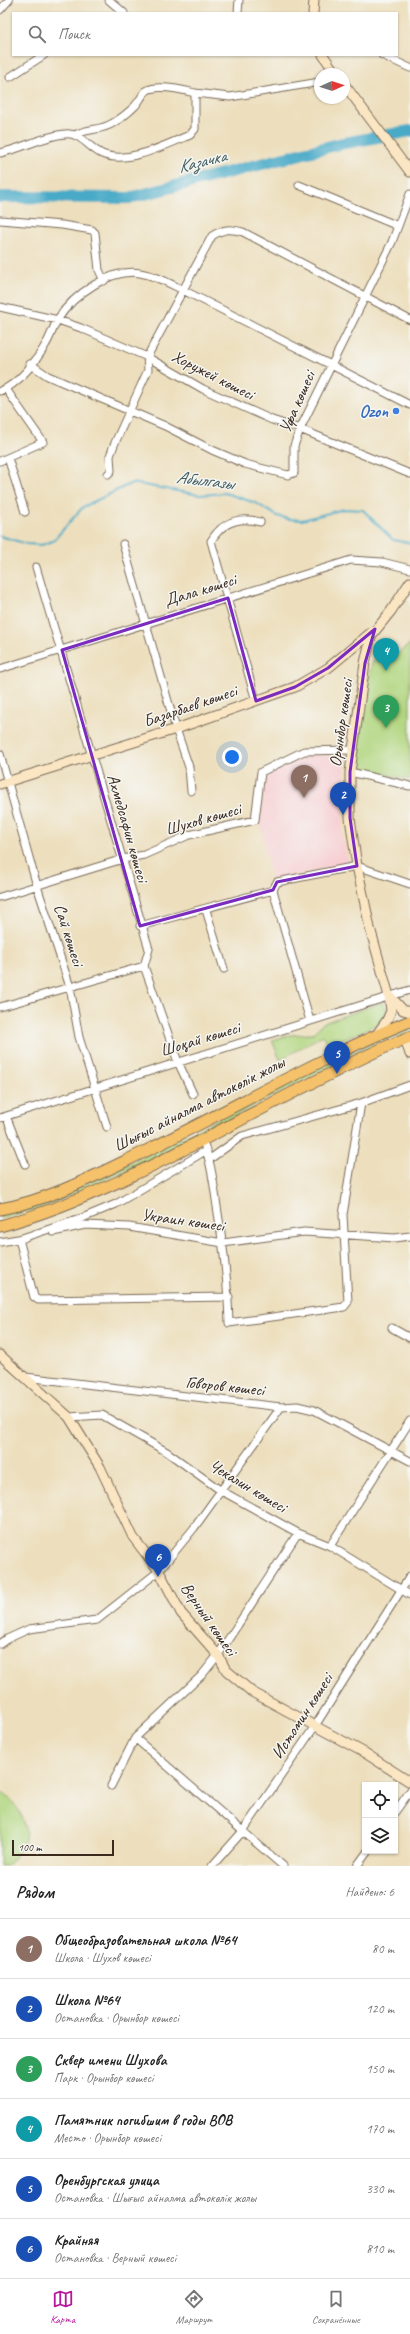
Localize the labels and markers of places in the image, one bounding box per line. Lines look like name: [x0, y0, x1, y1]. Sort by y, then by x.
place label: Ozon: [360, 401, 389, 422]
marker: Ozon: [391, 406, 401, 416]
pin: 4: [373, 638, 399, 671]
pin: 3: [373, 695, 399, 728]
pin: 1: [291, 765, 317, 798]
pin: 2: [330, 782, 356, 815]
pin: 5: [324, 1041, 350, 1074]
pin: 6: [145, 1544, 171, 1577]

